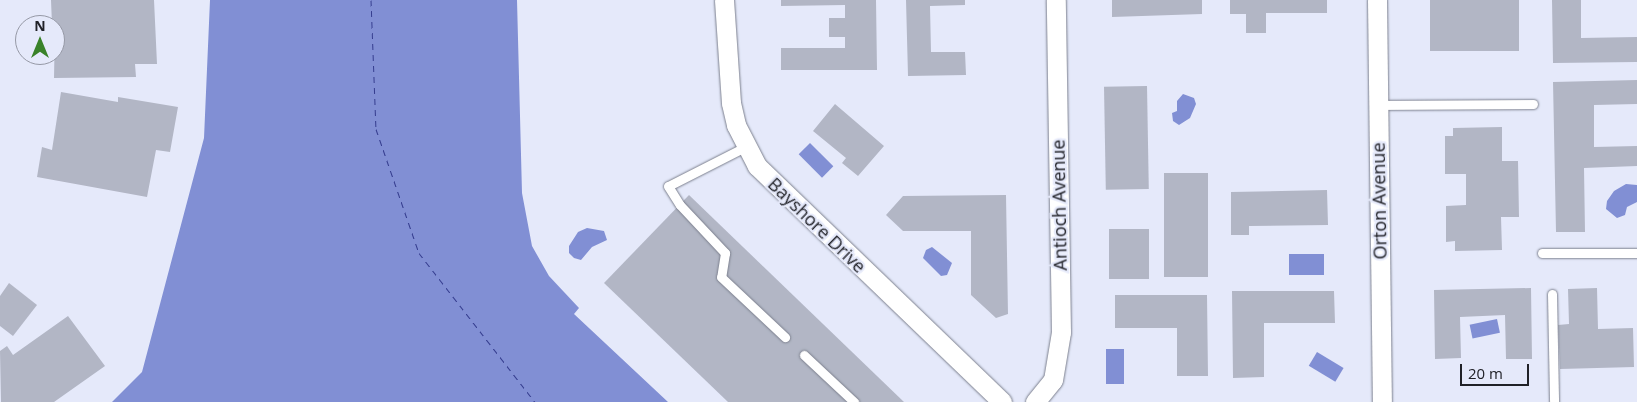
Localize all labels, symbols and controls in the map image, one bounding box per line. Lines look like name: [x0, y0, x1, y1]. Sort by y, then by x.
north arrow: [15, 15, 65, 65]
text: N: [34, 16, 46, 35]
street label: Antioch Avenue: [1047, 139, 1071, 271]
street label: Orton Avenue: [1367, 142, 1391, 260]
street label: Bayshore Drive: [764, 173, 870, 277]
scale bar: [1462, 354, 1531, 386]
text: 20 m: [1468, 363, 1503, 383]

